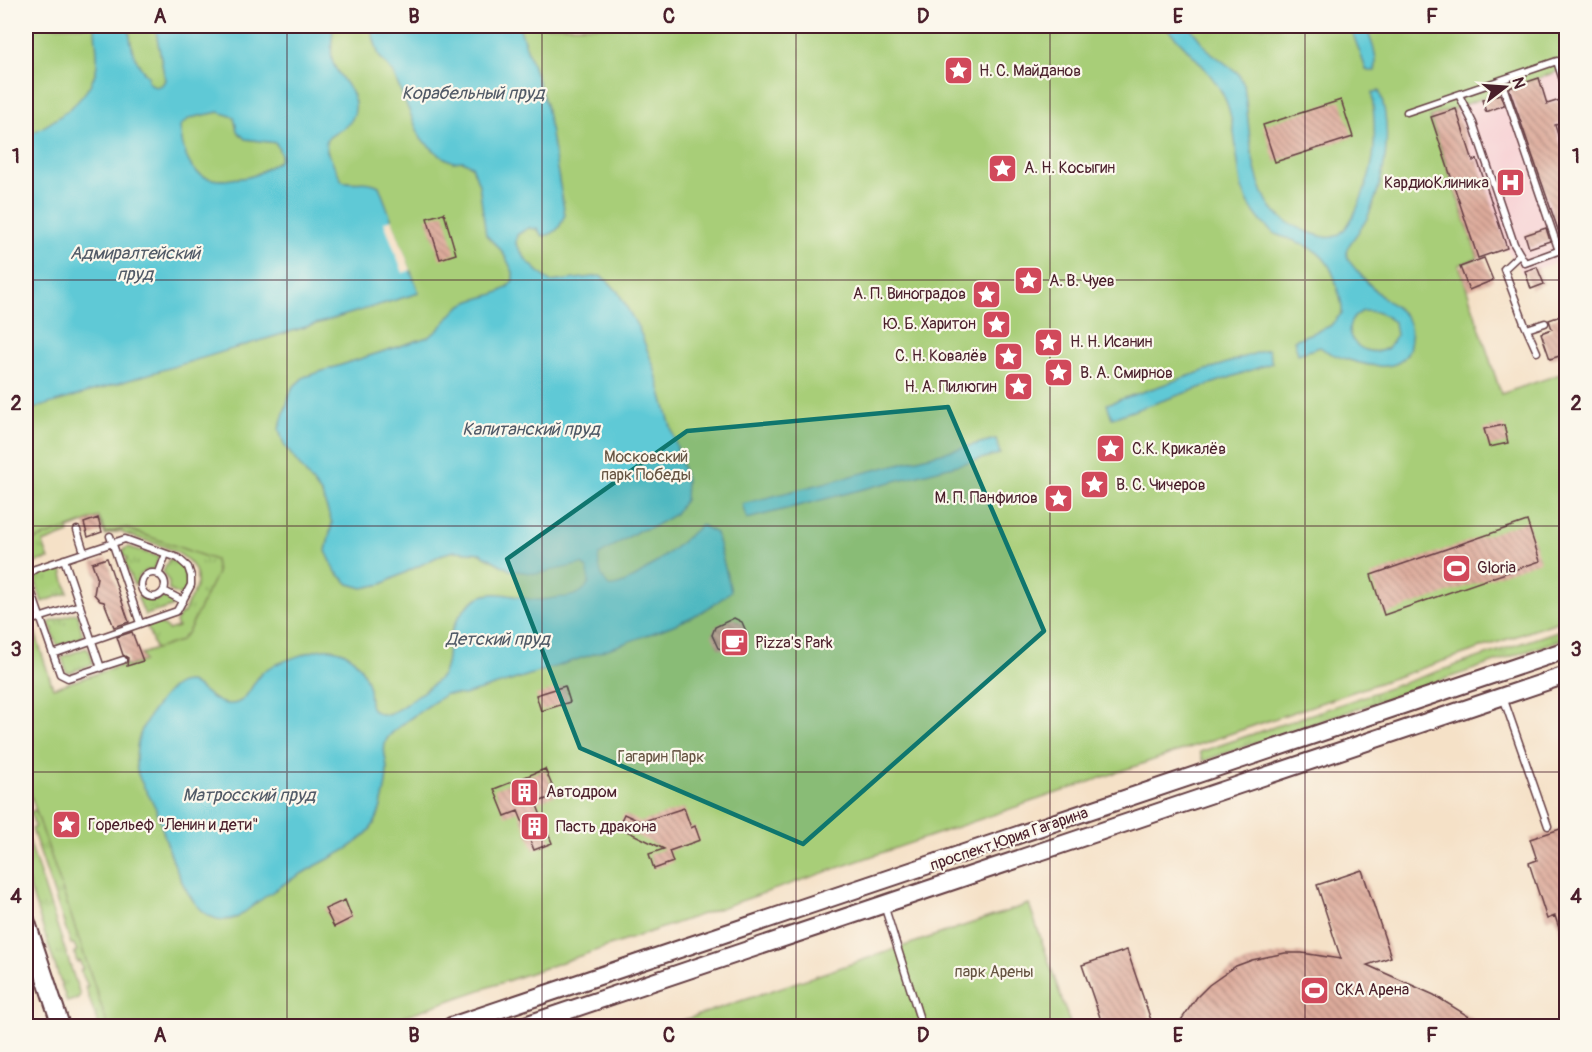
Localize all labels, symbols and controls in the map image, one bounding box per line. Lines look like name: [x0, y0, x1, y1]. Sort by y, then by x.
text: A: [154, 4, 167, 29]
text: B: [408, 4, 420, 29]
text: C: [663, 4, 675, 29]
text: D: [917, 4, 930, 29]
text: E: [1173, 4, 1184, 29]
text: F: [1426, 4, 1438, 29]
place icon: Н. С. Майданов: [942, 55, 974, 87]
north arrow: [1475, 57, 1535, 117]
place label: Н. С. Майданов: [979, 61, 1081, 81]
text: N: [1507, 75, 1530, 91]
water label: Корабельный пруд: [402, 82, 546, 105]
text: 1: [12, 144, 20, 169]
text: 1: [1572, 144, 1580, 169]
place icon: А. Н. Косыгин: [987, 152, 1019, 184]
place label: А. Н. Косыгин: [1024, 158, 1115, 178]
hospital icon: КардиоКлиника: [1494, 167, 1526, 199]
place label: КардиоКлиника: [1384, 173, 1489, 193]
water label: Адмиралтейский пруд: [70, 242, 202, 286]
place icon: А. В. Чуев: [1012, 265, 1044, 297]
place label: А. В. Чуев: [1049, 271, 1115, 291]
place icon: А. П. Виноградов: [971, 278, 1003, 310]
place label: А. П. Виноградов: [853, 284, 966, 304]
place icon: Ю. Б. Харитон: [981, 308, 1013, 340]
place label: Ю. Б. Харитон: [883, 314, 976, 334]
place icon: Н. Н. Исанин: [1033, 326, 1065, 358]
place label: Н. Н. Исанин: [1070, 332, 1152, 352]
place icon: С. Н. Ковалёв: [992, 340, 1024, 372]
place label: С. Н. Ковалёв: [895, 346, 987, 366]
place icon: В. А. Смирнов: [1043, 357, 1075, 389]
place label: В. А. Смирнов: [1080, 363, 1173, 383]
place icon: Н. А. Пилюгин: [1002, 371, 1034, 403]
place label: Н. А. Пилюгин: [904, 377, 997, 397]
text: 2: [10, 391, 22, 416]
text: 2: [1570, 391, 1582, 416]
water label: Капитанский пруд: [462, 418, 602, 441]
place icon: С.К. Крикалёв: [1095, 433, 1127, 465]
place label: С.К. Крикалёв: [1132, 439, 1226, 459]
park label: Московский парк Победы: [601, 447, 691, 485]
place icon: В. С. Чичеров: [1079, 469, 1111, 501]
place label: В. С. Чичеров: [1116, 475, 1206, 495]
place icon: М. П. Панфилов: [1043, 482, 1075, 514]
place label: М. П. Панфилов: [935, 488, 1038, 508]
sports icon: Gloria: [1440, 552, 1472, 584]
place label: Gloria: [1477, 558, 1516, 578]
cafe icon: Pizza's Park: [718, 627, 750, 659]
water label: Детский пруд: [445, 628, 552, 651]
place label: Pizza's Park: [755, 633, 833, 653]
text: 3: [10, 637, 22, 662]
text: 3: [1570, 637, 1582, 662]
park label: Гагарин Парк: [618, 747, 704, 767]
building icon: Автодром: [509, 776, 541, 808]
place label: Автодром: [546, 782, 617, 802]
water label: Матросский пруд: [183, 784, 318, 807]
street label: проспект Юрия Гагарина: [927, 803, 1091, 875]
place icon: Горельеф "Ленин и дети": [51, 809, 83, 841]
building icon: Пасть дракона: [519, 811, 551, 843]
place label: Горельеф "Ленин и дети": [88, 815, 258, 835]
place label: Пасть дракона: [556, 817, 657, 837]
text: 4: [10, 884, 22, 909]
text: 4: [1570, 884, 1582, 909]
park label: парк Арены: [955, 962, 1033, 982]
sports icon: СКА Арена: [1298, 974, 1330, 1006]
place label: СКА Арена: [1335, 980, 1409, 1000]
text: A: [154, 1023, 167, 1048]
text: B: [408, 1023, 420, 1048]
text: C: [663, 1023, 675, 1048]
text: D: [917, 1023, 930, 1048]
text: E: [1173, 1023, 1184, 1048]
text: F: [1426, 1023, 1438, 1048]

